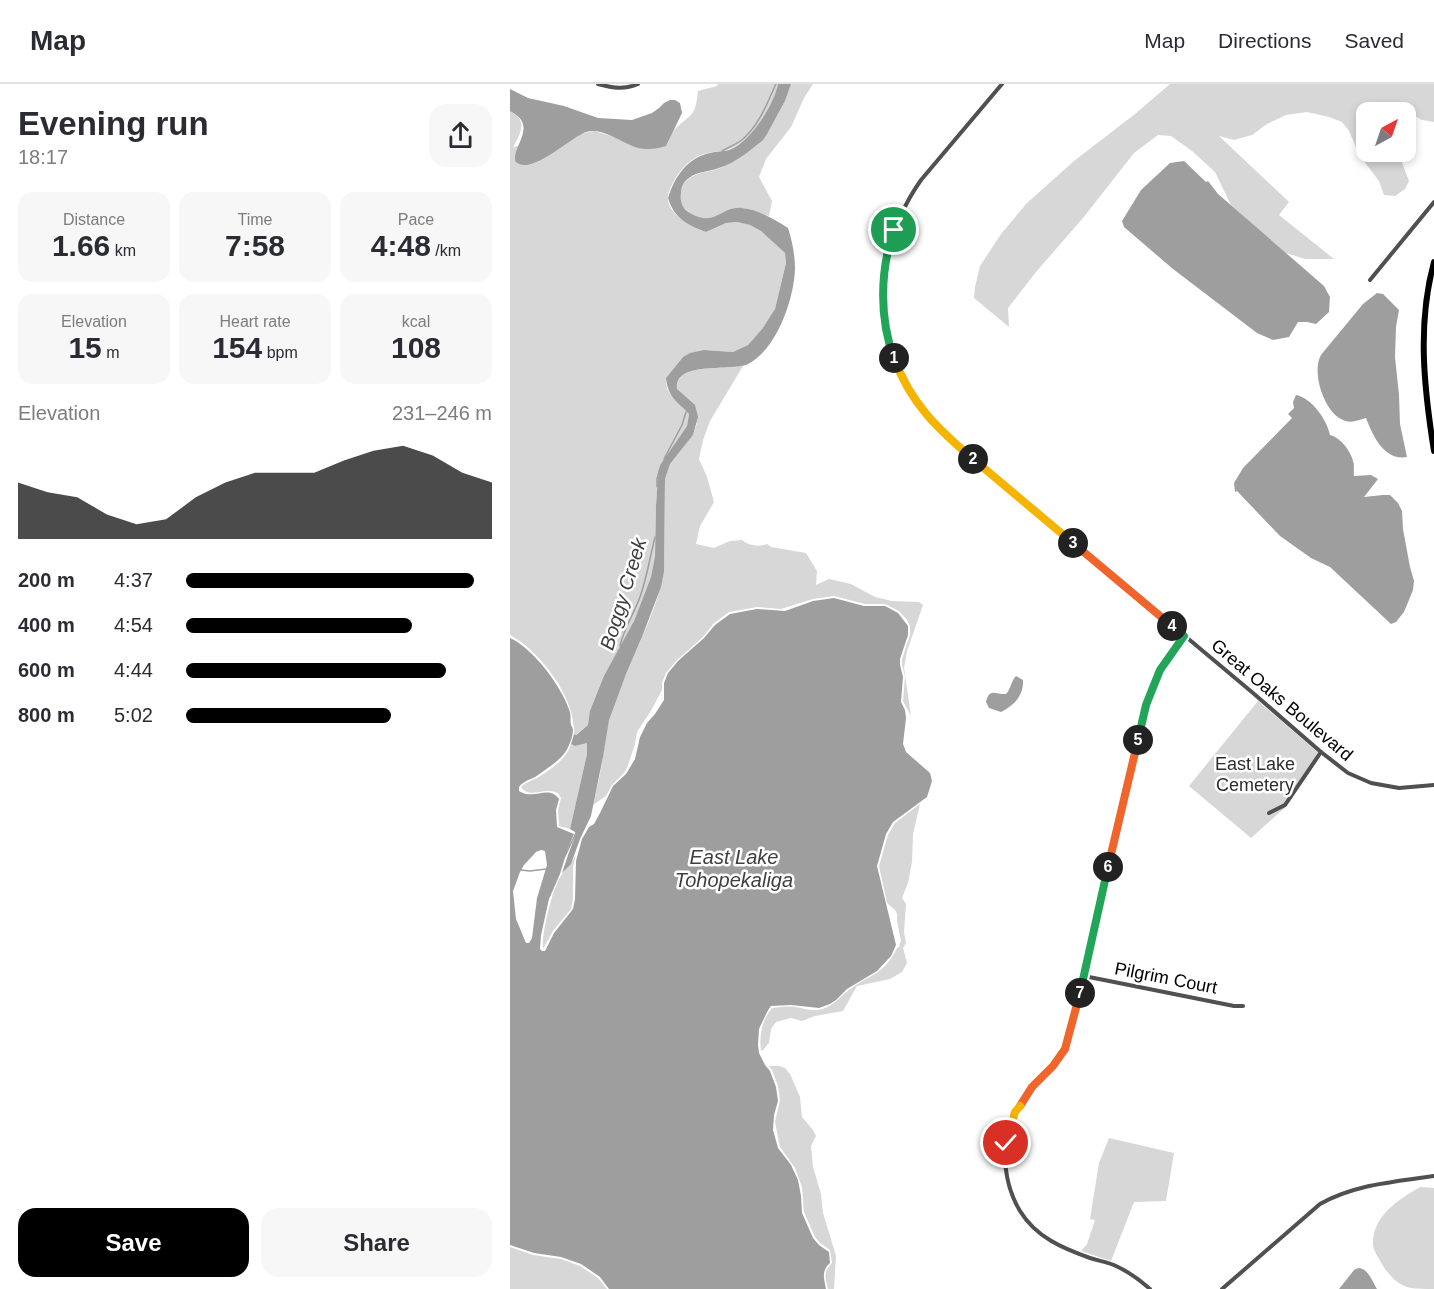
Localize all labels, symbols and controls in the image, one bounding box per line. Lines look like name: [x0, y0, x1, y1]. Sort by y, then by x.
text: Map: [30, 25, 86, 56]
text: Map: [1144, 29, 1185, 52]
text: Directions: [1218, 29, 1311, 52]
text: Saved: [1344, 29, 1404, 52]
north arrow: [1356, 102, 1416, 162]
map controls: [1356, 102, 1416, 162]
button: share: [429, 104, 492, 167]
text: Evening run: [18, 105, 209, 142]
text: 18:17: [18, 146, 68, 168]
pin: [868, 204, 919, 255]
text: Distance: [63, 211, 125, 228]
text: Time: [238, 211, 272, 228]
text: Pace: [398, 211, 434, 228]
icon: arrive: [877, 213, 910, 246]
text: 1.66: [52, 229, 110, 262]
text: 7:58: [225, 229, 285, 262]
text: 4:48: [371, 229, 431, 262]
text: km: [110, 242, 136, 259]
text: /km: [431, 242, 461, 259]
text: Elevation: [61, 313, 127, 330]
text: Heart rate: [219, 313, 291, 330]
text: kcal: [402, 313, 430, 330]
text: 15: [68, 331, 102, 364]
text: 154: [212, 331, 262, 364]
text: 108: [391, 331, 441, 364]
pin: 1: [879, 343, 909, 373]
text: m: [102, 344, 120, 361]
text: bpm: [262, 344, 298, 361]
text: 1: [890, 349, 898, 366]
text: Elevation: [18, 402, 100, 424]
text: 231–246 m: [392, 402, 492, 424]
pin: 2: [958, 444, 988, 474]
text: 2: [969, 450, 977, 467]
pin: 3: [1058, 528, 1088, 558]
text: 3: [1069, 534, 1077, 551]
water label: Boggy Creek: [596, 535, 651, 653]
text: 200 m: [18, 569, 75, 591]
text: 4:37: [114, 569, 153, 591]
pin: 4: [1157, 611, 1187, 641]
text: 400 m: [18, 614, 75, 636]
text: 4:54: [114, 614, 153, 636]
text: 4: [1168, 617, 1176, 634]
street label: Great Oaks Boulevard: [1207, 635, 1357, 765]
text: 600 m: [18, 659, 75, 681]
text: 4:44: [114, 659, 153, 681]
text: 800 m: [18, 704, 75, 726]
text: 5:02: [114, 704, 153, 726]
pin: 5: [1123, 725, 1153, 755]
text: 5: [1134, 731, 1142, 748]
park label: East Lake Cemetery: [1215, 754, 1295, 795]
water label: East Lake Tohopekaliga: [675, 846, 793, 891]
pin: 6: [1093, 852, 1123, 882]
text: 6: [1104, 858, 1112, 875]
street label: Pilgrim Court: [1113, 958, 1219, 998]
pin: 7: [1065, 978, 1095, 1008]
text: 7: [1076, 984, 1084, 1001]
pin: [980, 1117, 1031, 1168]
icon: check: [989, 1126, 1022, 1159]
button: Save: [18, 1208, 249, 1277]
button: Share: [261, 1208, 492, 1277]

